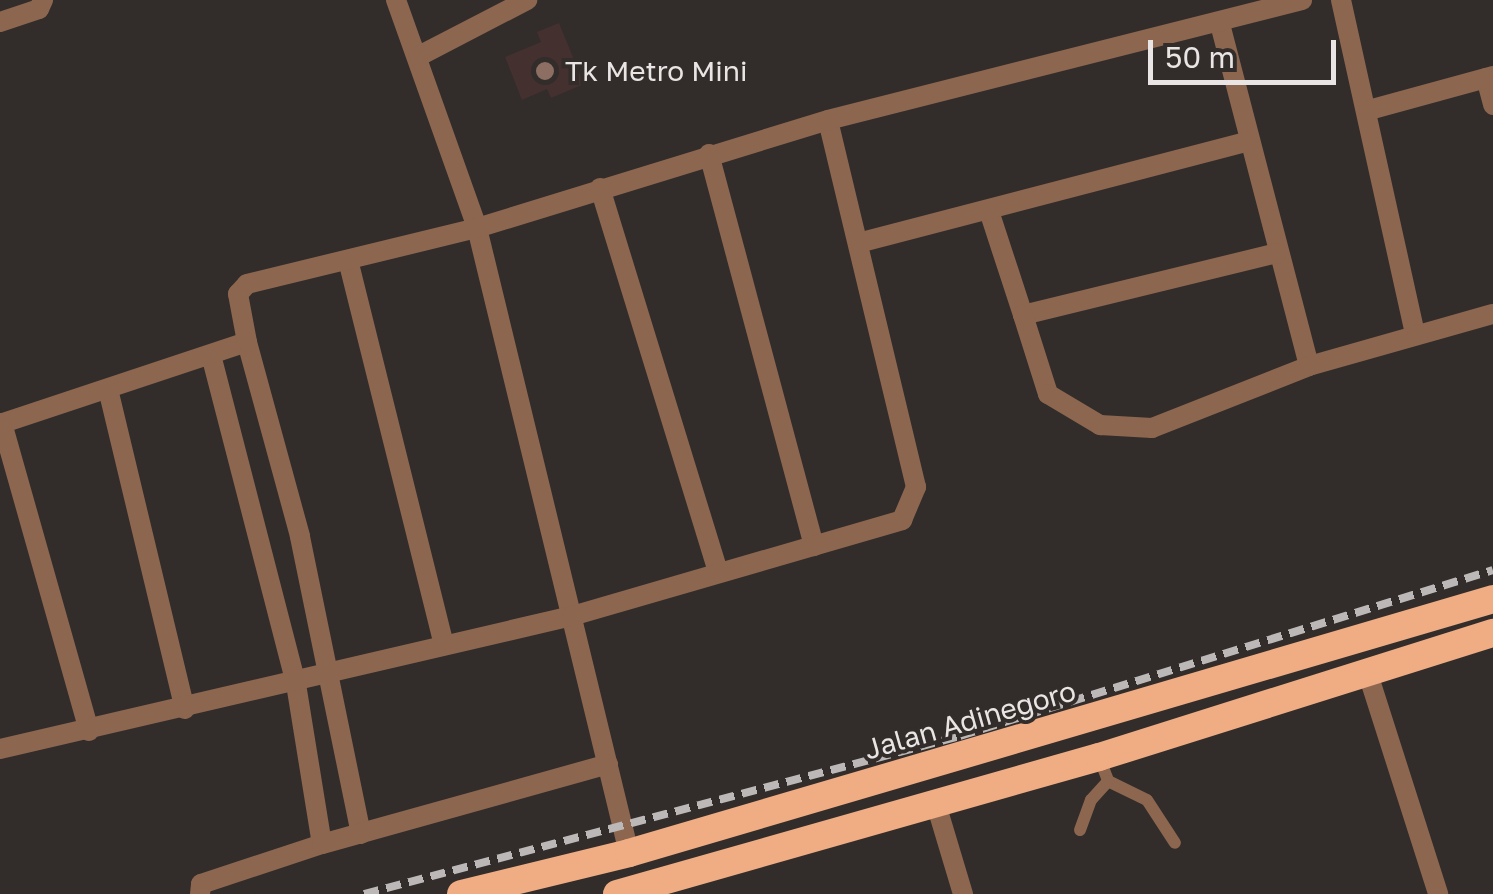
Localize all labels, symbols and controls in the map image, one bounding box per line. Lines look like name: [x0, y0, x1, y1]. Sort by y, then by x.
scale bar: [1153, 20, 1340, 82]
text: 50 m: [1165, 39, 1235, 75]
place label: Tk Metro Mini: [565, 54, 747, 88]
marker: Tk Metro Mini: [534, 60, 556, 82]
street label: Jalan Adinegoro: [860, 674, 1080, 766]

